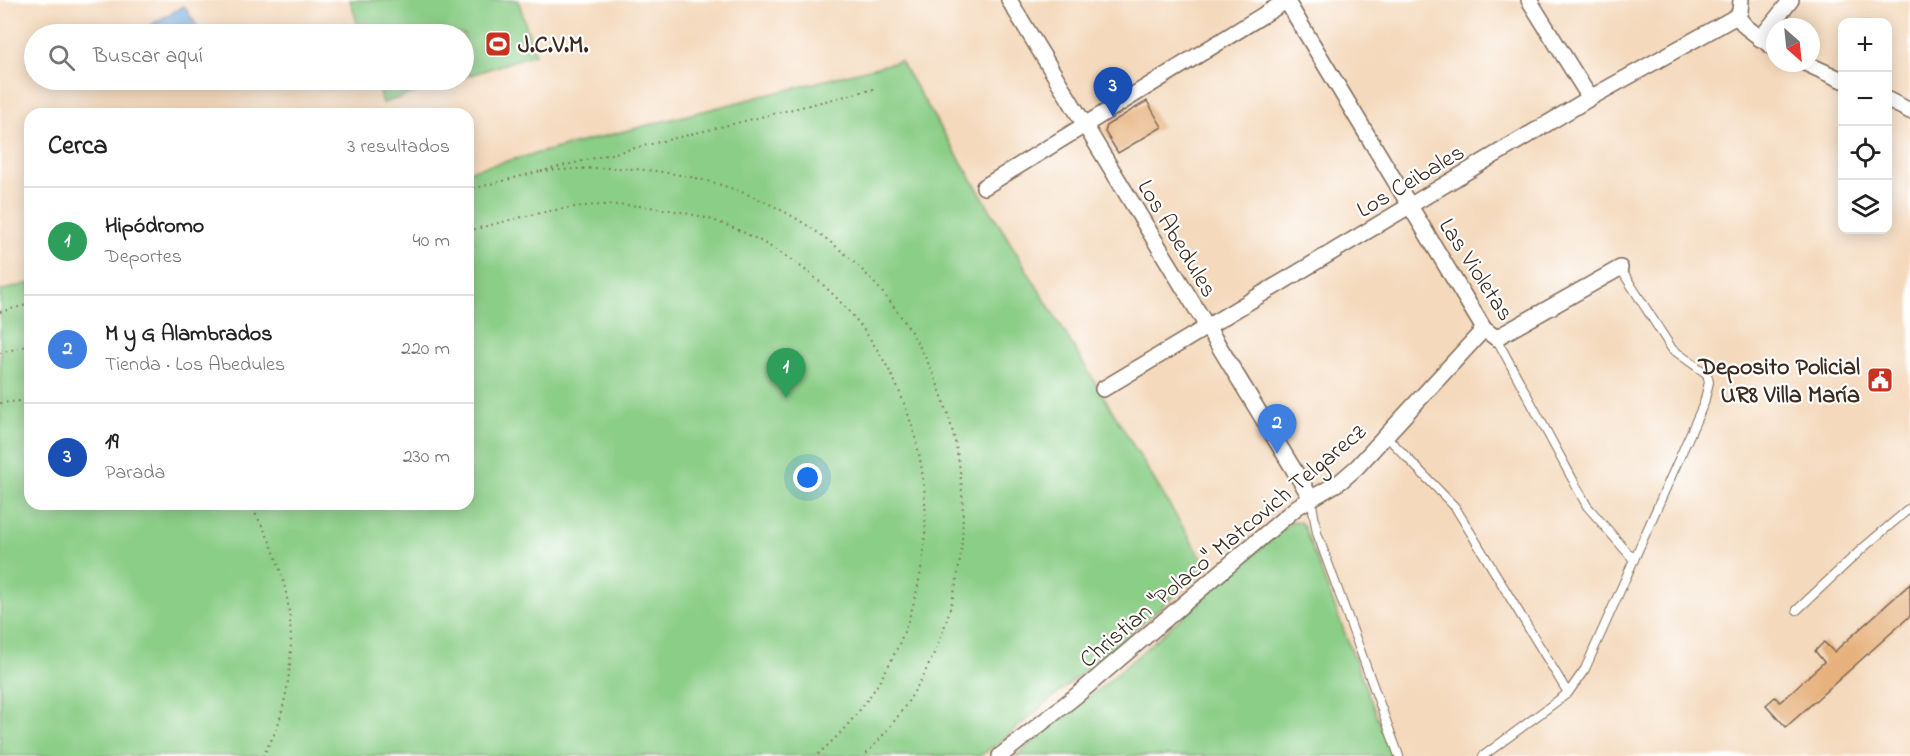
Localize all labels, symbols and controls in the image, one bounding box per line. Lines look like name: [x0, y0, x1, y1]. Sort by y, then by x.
north arrow: [1766, 18, 1820, 72]
map controls: [1838, 18, 1892, 234]
button: +: [1838, 18, 1892, 72]
search box: [24, 24, 474, 90]
sports icon: J.C.V.M.: [483, 29, 513, 59]
place label: J.C.V.M.: [518, 29, 588, 64]
icon: search: [45, 41, 78, 74]
text: Buscar aquí: [93, 41, 203, 73]
pin: 3: [1094, 68, 1132, 117]
button: −: [1838, 72, 1892, 126]
button: locate: [1838, 126, 1892, 180]
text: Cerca: [48, 128, 108, 166]
text: 3 resultados: [347, 133, 450, 162]
street label: Los Ceibales: [1351, 136, 1472, 228]
street label: Los Abedules: [1127, 174, 1225, 305]
button: layers: [1838, 180, 1892, 234]
text: Hipódromo: [105, 211, 204, 243]
street label: Las Violetas: [1428, 212, 1521, 329]
text: 1: [64, 227, 71, 256]
text: 40 m: [413, 227, 450, 256]
text: Deportes: [105, 243, 182, 272]
text: M y G Alambrados: [105, 319, 272, 351]
text: 2: [63, 335, 72, 364]
text: 220 m: [401, 335, 450, 364]
pin: 1: [766, 348, 806, 398]
text: Tienda · Los Abedules: [105, 351, 285, 380]
place label: Deposito Policial UR8 Villa María: [1697, 351, 1860, 414]
public building icon: Deposito Policial UR8 Villa María: [1865, 365, 1895, 395]
pin: 2: [1258, 404, 1296, 454]
street label: Christian "Polaco" Matcovich Telgarecz: [1073, 416, 1375, 678]
text: 19: [105, 427, 119, 459]
text: 3: [63, 443, 72, 472]
text: 230 m: [403, 443, 450, 472]
text: Parada: [105, 459, 165, 488]
your location: [793, 463, 822, 492]

